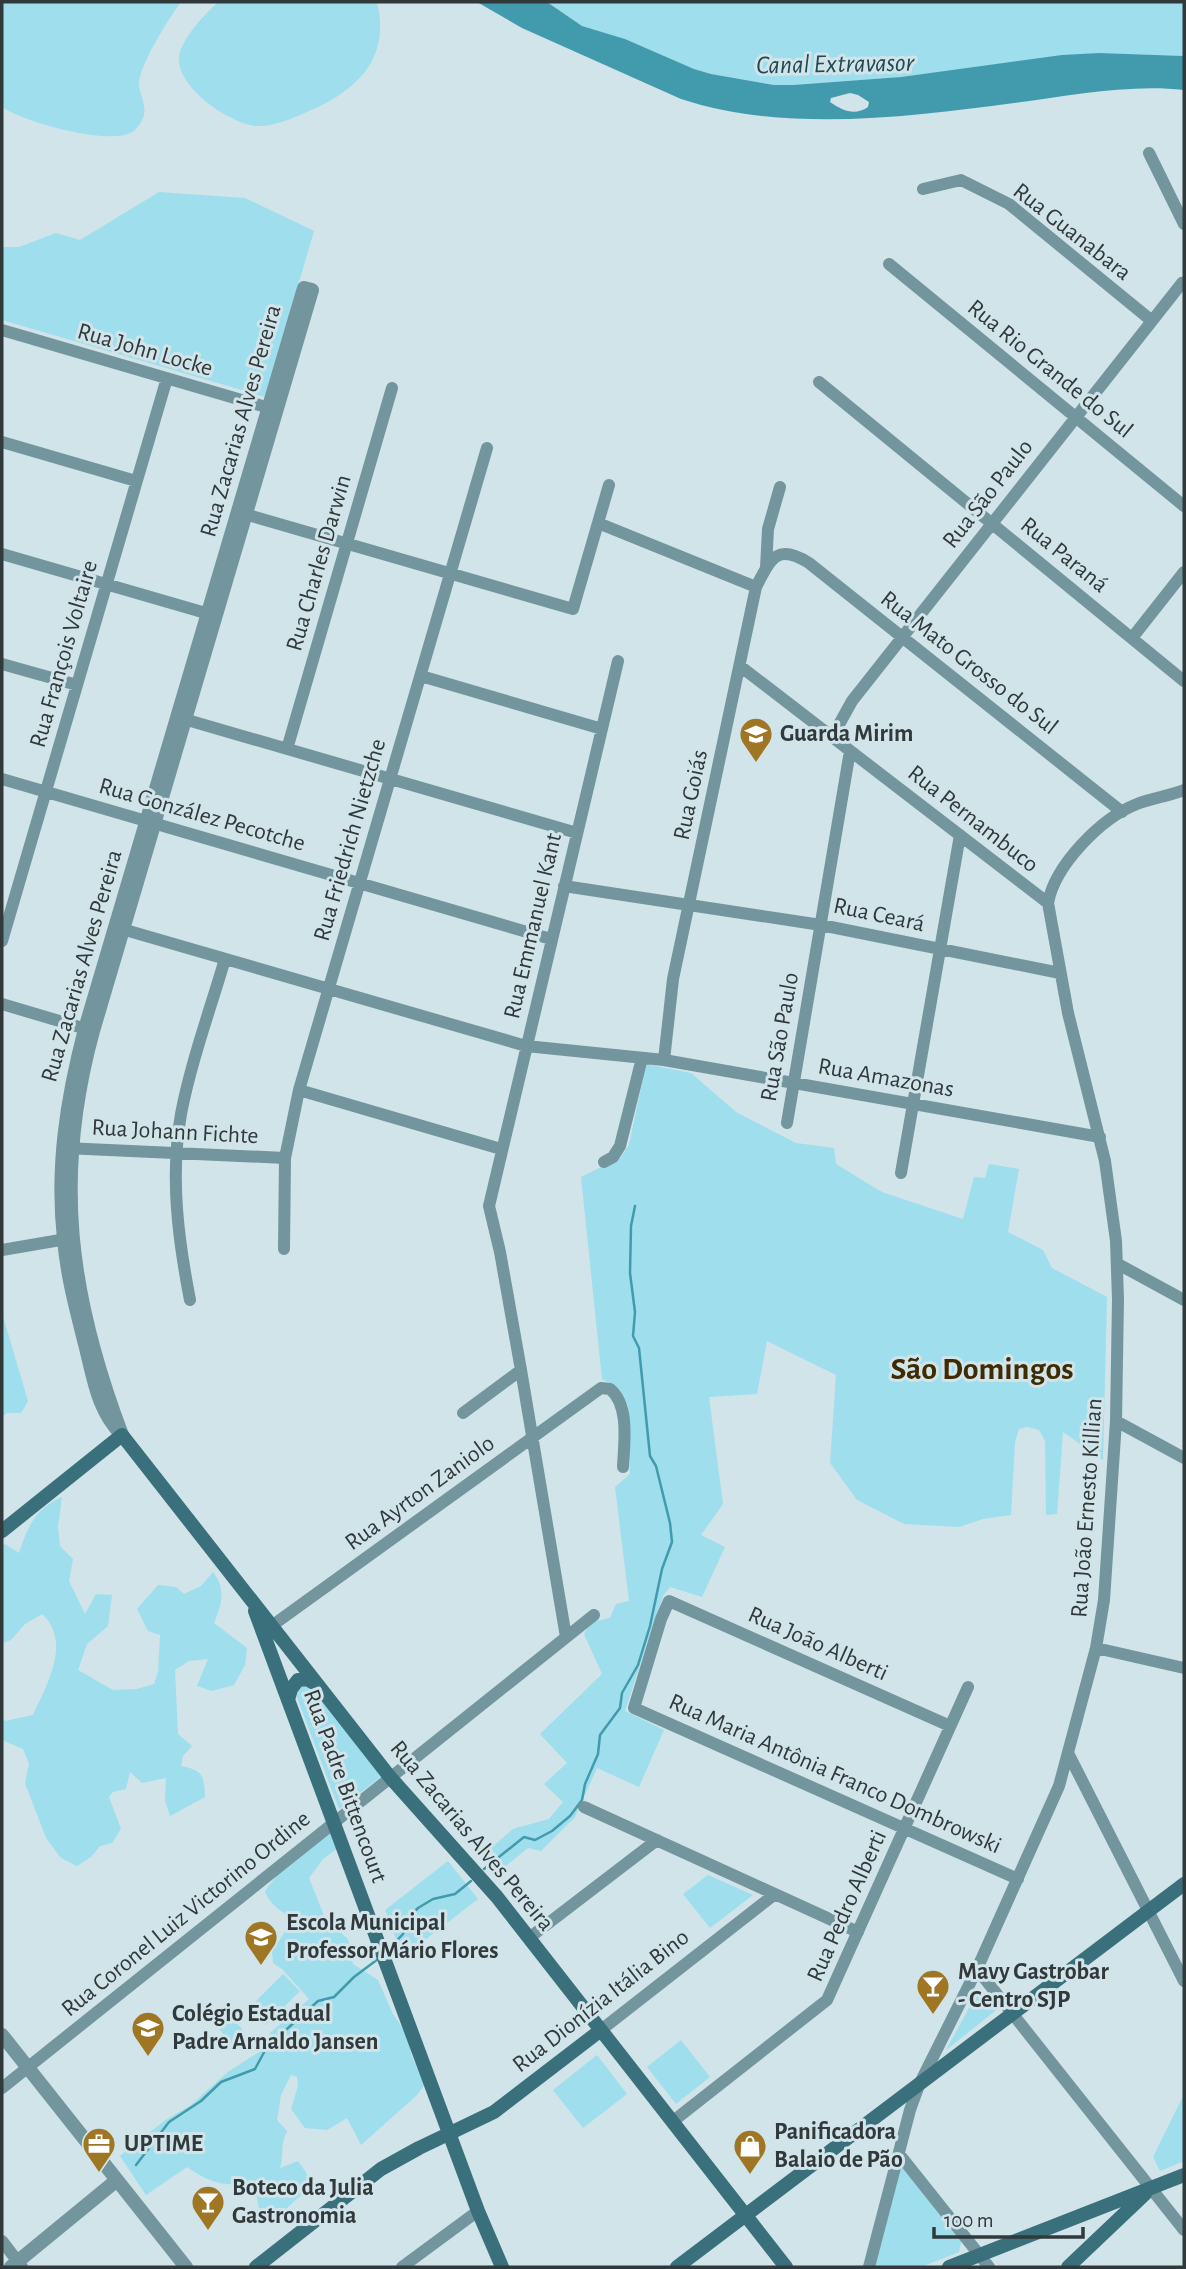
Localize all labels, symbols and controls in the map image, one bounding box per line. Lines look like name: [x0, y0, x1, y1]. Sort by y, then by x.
water label: Canal Extravasor: [756, 50, 916, 78]
street label: Rua Guanabara: [1009, 179, 1135, 285]
street label: Rua Rio Grande do Sul: [963, 295, 1137, 443]
street label: Rua Zacarias Alves Pereira: [196, 302, 286, 540]
street label: Rua John Locke: [75, 319, 215, 381]
street label: Rua São Paulo: [938, 435, 1038, 553]
street label: Rua Charles Darwin: [282, 472, 356, 654]
street label: Rua Paraná: [1016, 513, 1112, 597]
street label: Rua François Voltaire: [26, 558, 102, 750]
street label: Rua Mato Grosso do Sul: [876, 587, 1062, 739]
school or university icon: Guarda Mirim: [737, 715, 775, 764]
place label: Guarda Mirim: [780, 722, 913, 746]
street label: Rua Friedrich Nietzche: [310, 736, 390, 944]
street label: Rua Goiás: [670, 748, 712, 842]
street label: Rua Pernambuco: [903, 761, 1043, 877]
street label: Rua González Pecotche: [96, 774, 308, 856]
street label: Rua Emmanuel Kant: [500, 831, 566, 1021]
street label: Rua Zacarias Alves Pereira: [37, 847, 127, 1085]
street label: Rua Ceará: [831, 894, 927, 936]
street label: Rua São Paulo: [757, 971, 803, 1103]
street label: Rua Amazonas: [816, 1054, 956, 1102]
street label: Rua Johann Fichte: [91, 1116, 259, 1148]
district label: São Domingos: [891, 1353, 1073, 1385]
street label: Rua João Ernesto Killian: [1067, 1397, 1107, 1619]
street label: Rua Ayrton Zaniolo: [341, 1431, 499, 1555]
street label: Rua João Alberti: [745, 1603, 891, 1685]
street label: Rua Padre Bittencourt: [299, 1686, 391, 1886]
street label: Rua Maria Antônia Franco Dombrowski: [665, 1690, 1005, 1858]
street label: Rua Zacarias Alves Pereira: [386, 1736, 558, 1936]
street label: Rua Coronel Luiz Victorino Ordine: [57, 1807, 315, 2021]
street label: Rua Pedro Alberti: [803, 1827, 891, 1985]
place label: Escola Municipal Professor Mário Flores: [286, 1911, 498, 1963]
school or university icon: Escola Municipal Professor Mário Flores: [242, 1918, 280, 1967]
street label: Rua Dionízia Itália Bino: [508, 1925, 694, 2077]
place label: Mavy Gastrobar - Centro SJP: [958, 1960, 1109, 2012]
bar icon: Mavy Gastrobar - Centro SJP: [914, 1967, 952, 2016]
place label: Colégio Estadual Padre Arnaldo Jansen: [172, 2002, 378, 2054]
school or university icon: Colégio Estadual Padre Arnaldo Jansen: [129, 2009, 167, 2058]
place label: Panificadora Balaio de Pão: [774, 2120, 903, 2172]
office icon: UPTIME: [80, 2125, 118, 2174]
shop icon: Panificadora Balaio de Pão: [731, 2127, 769, 2176]
place label: UPTIME: [124, 2132, 203, 2156]
place label: Boteco da Julia Gastronomia: [232, 2176, 374, 2228]
bar icon: Boteco da Julia Gastronomia: [189, 2183, 227, 2232]
scale bar: [934, 2196, 1083, 2240]
text: 100 m: [944, 2210, 994, 2231]

